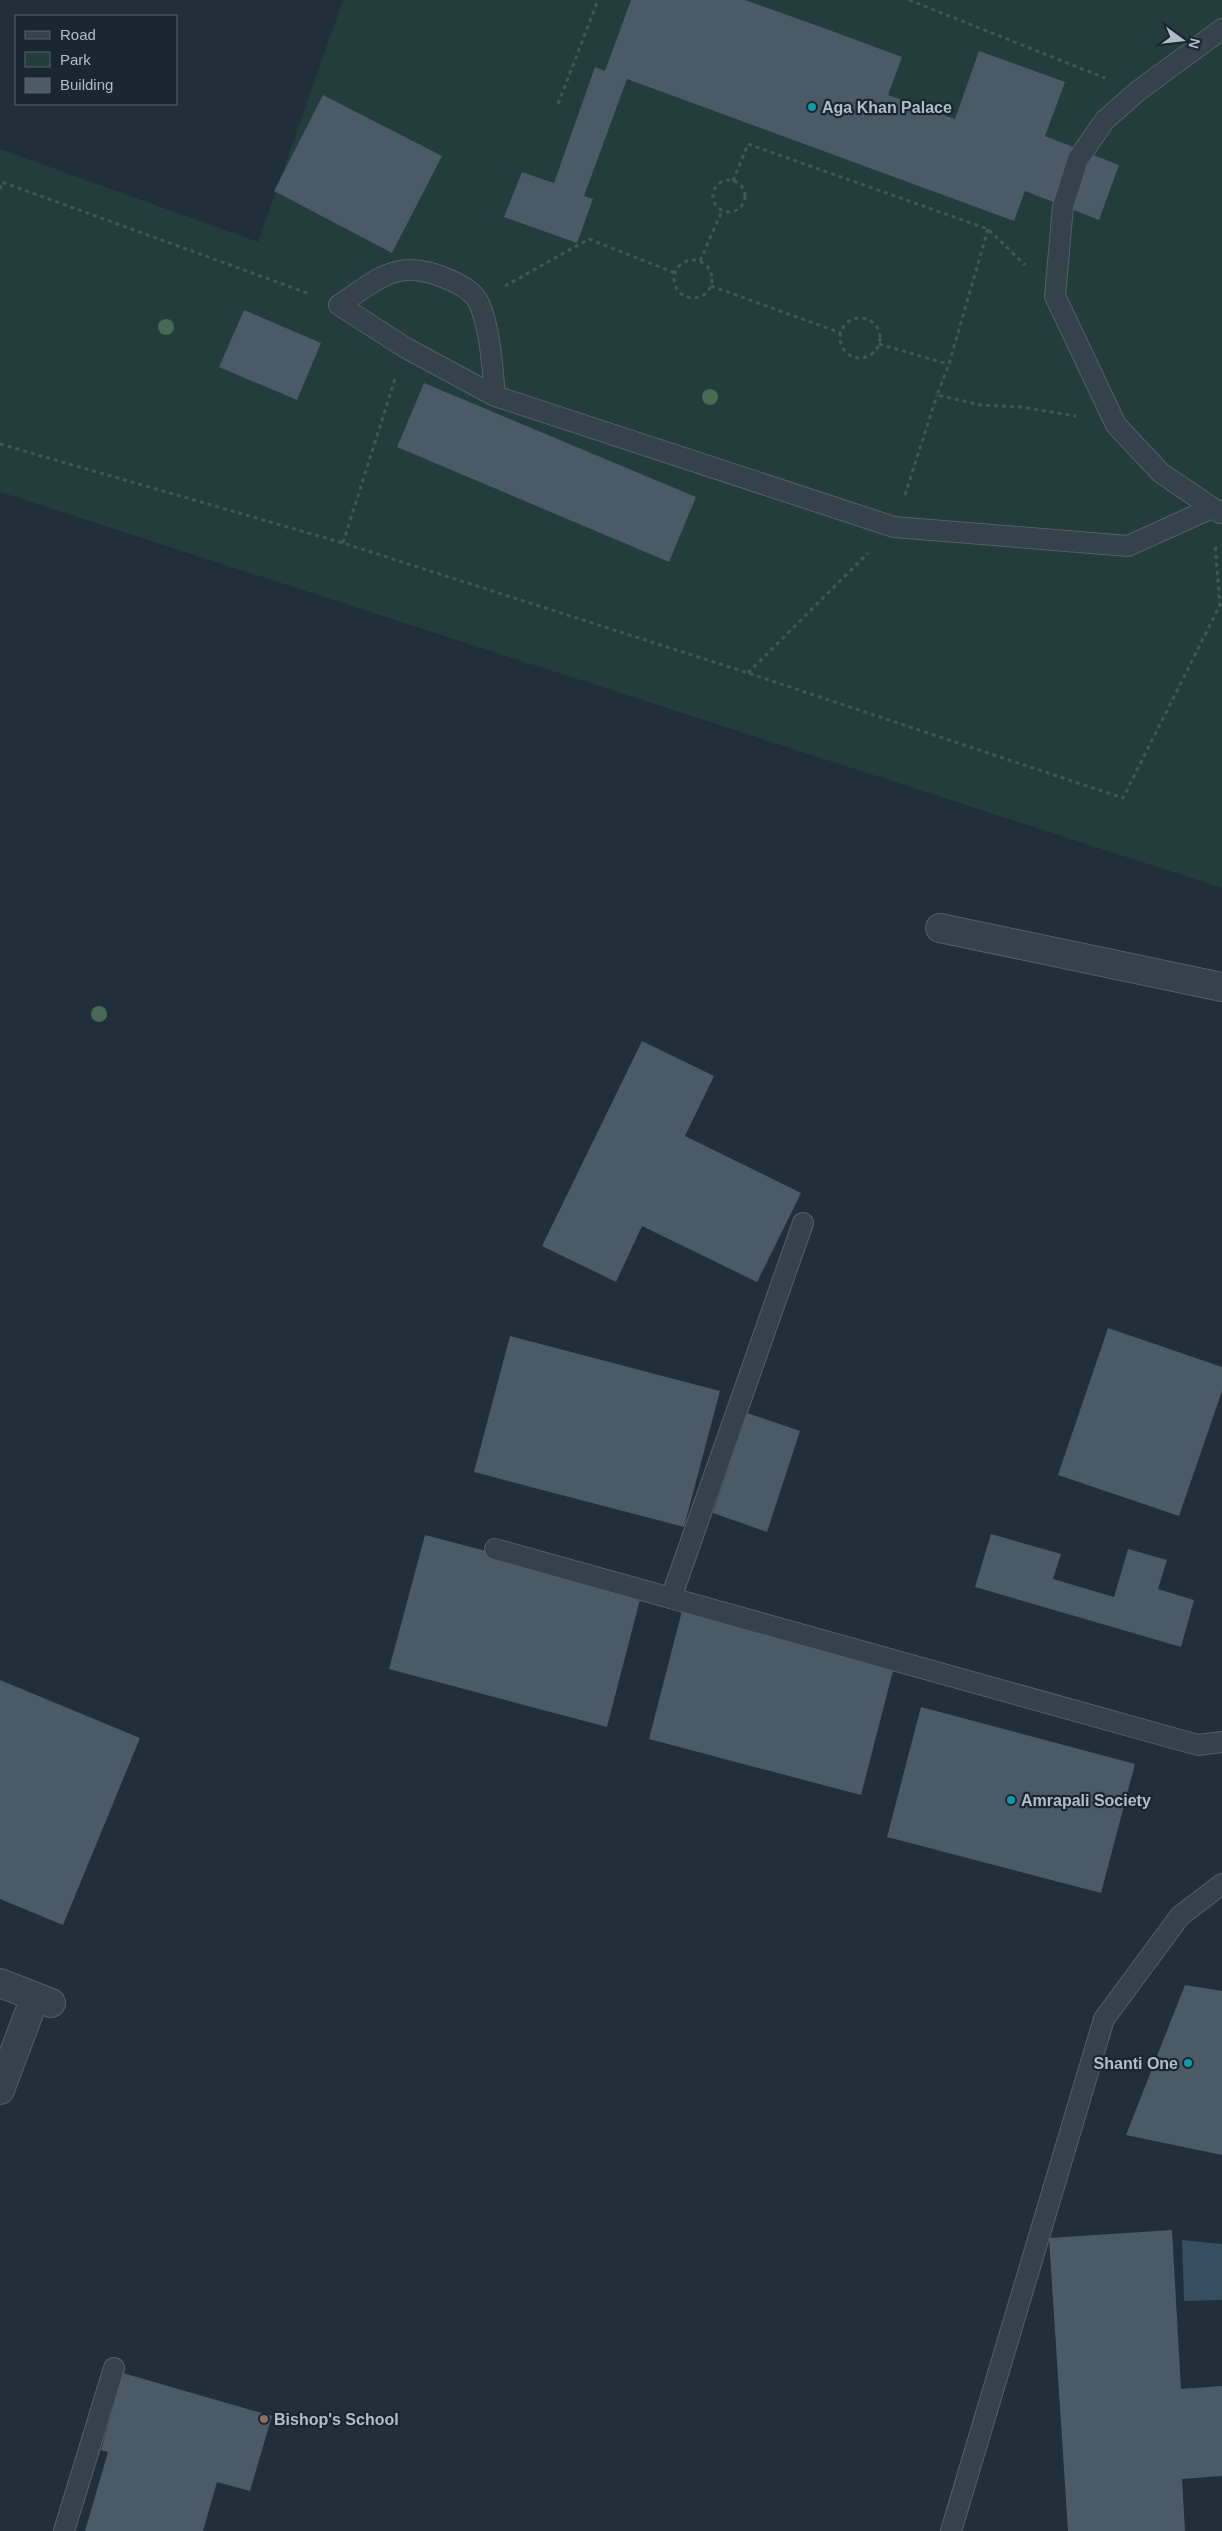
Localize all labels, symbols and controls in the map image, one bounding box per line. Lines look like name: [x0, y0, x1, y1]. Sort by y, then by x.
legend: [15, 15, 178, 105]
north arrow: [1157, 15, 1207, 65]
text: Road: [60, 26, 96, 43]
text: N: [1186, 36, 1204, 50]
text: Park: [60, 51, 91, 68]
text: Building: [60, 76, 113, 93]
place label: Aga Khan Palace: [822, 99, 952, 116]
marker: Aga Khan Palace: [806, 101, 818, 113]
place label: Amrapali Society: [1021, 1792, 1151, 1809]
marker: Amrapali Society: [1005, 1794, 1017, 1806]
place label: Shanti One: [1094, 2055, 1178, 2072]
marker: Shanti One: [1182, 2057, 1194, 2069]
place label: Bishop's School: [274, 2411, 399, 2428]
marker: Bishop's School: [258, 2413, 270, 2425]

